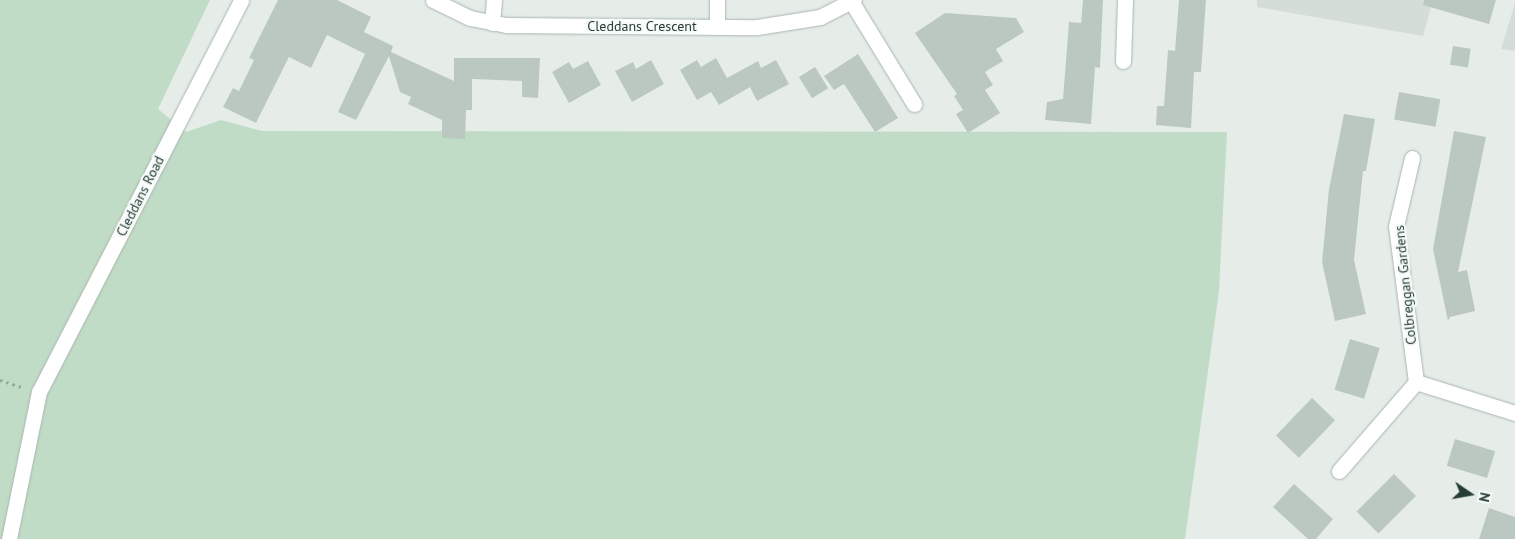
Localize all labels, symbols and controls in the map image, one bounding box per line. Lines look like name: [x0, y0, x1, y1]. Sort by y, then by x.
street label: Cleddans Crescent: [587, 18, 697, 34]
street label: Cleddans Road: [113, 153, 167, 239]
street label: Colbreggan Gardens: [1390, 224, 1420, 346]
north arrow: [1445, 469, 1495, 519]
text: N: [1475, 491, 1494, 503]

